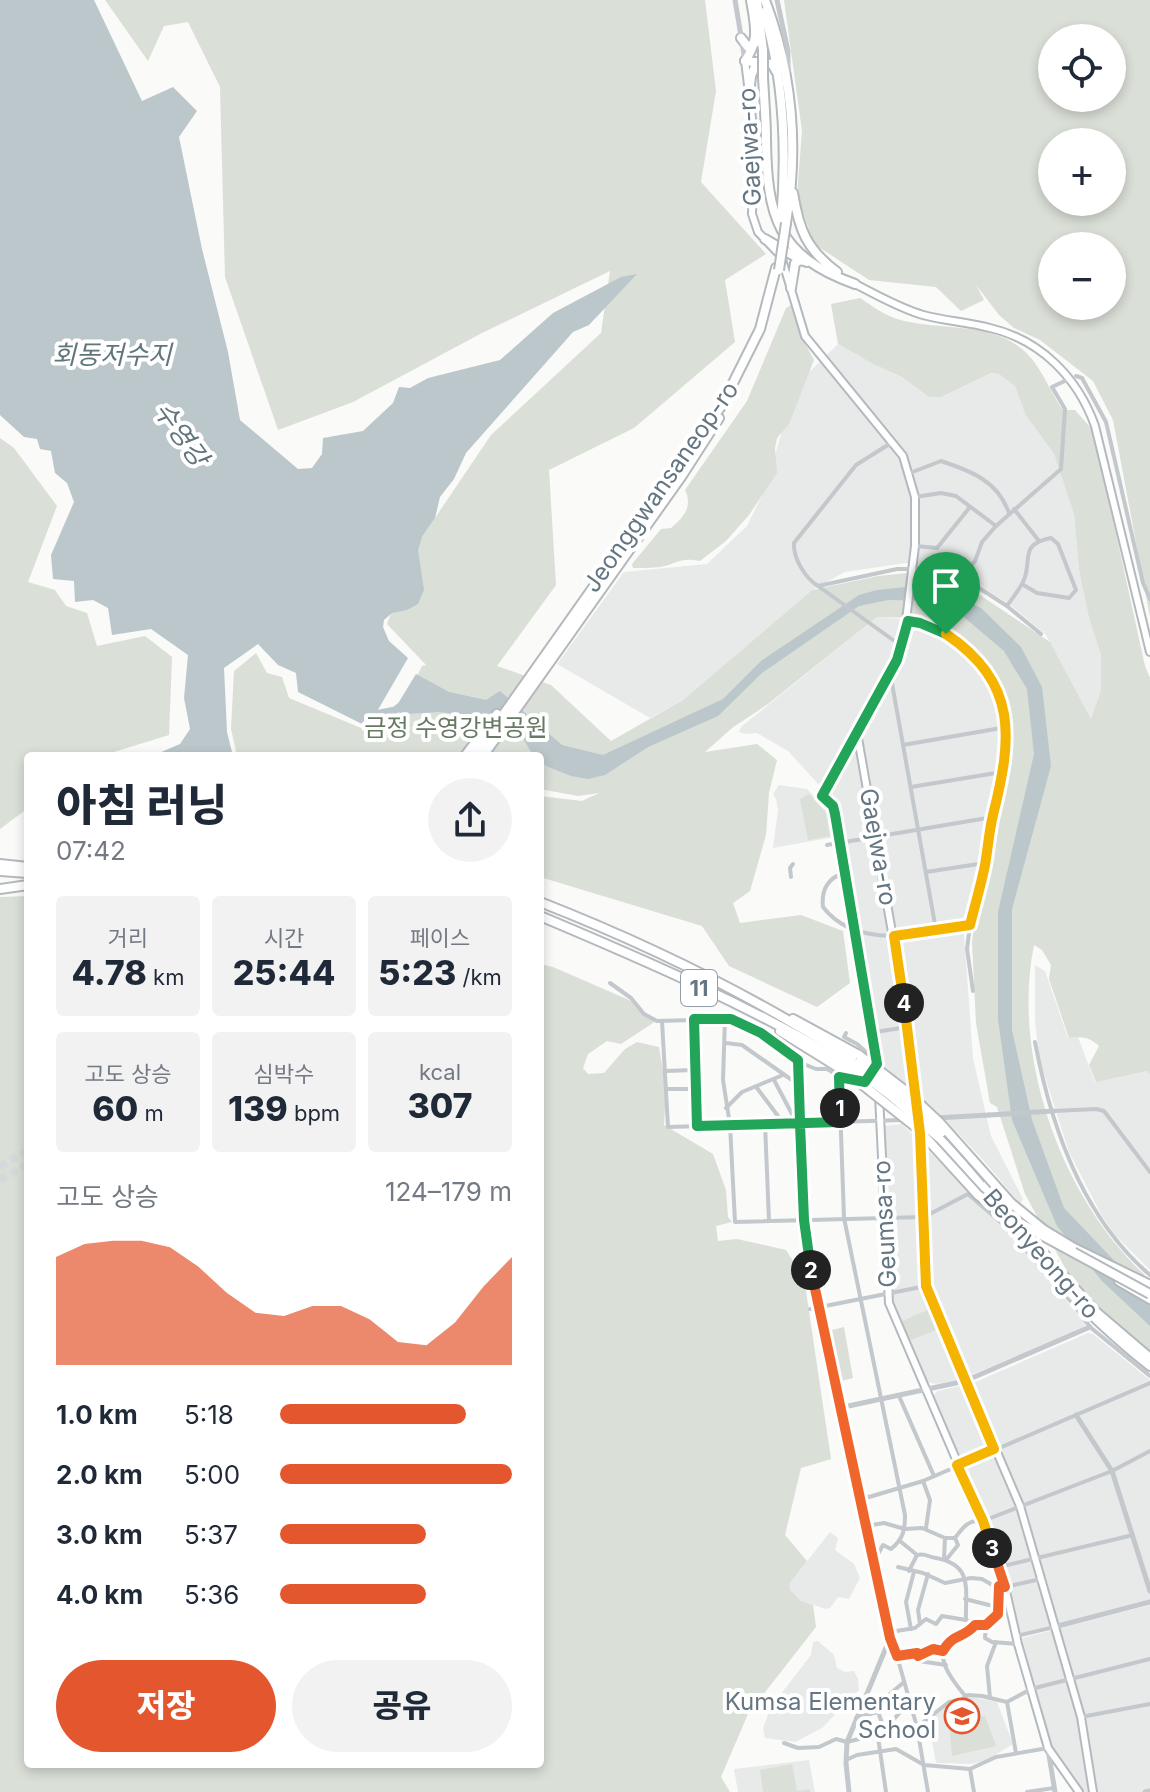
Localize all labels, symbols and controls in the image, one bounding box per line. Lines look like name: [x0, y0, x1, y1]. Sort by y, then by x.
map controls: [1038, 24, 1126, 320]
button: locate: [1038, 24, 1126, 112]
street label: Gaejwa-ro: [732, 87, 767, 207]
button: +: [1038, 128, 1126, 216]
button: −: [1038, 232, 1126, 320]
water label: 회동저수지: [52, 339, 174, 370]
street label: Jeonggwansaneop-ro: [577, 376, 744, 598]
water label: 수영강: [148, 396, 217, 474]
pin: [912, 552, 980, 634]
icon: arrive: [924, 564, 968, 608]
park label: 금정 수영강변공원: [364, 713, 548, 742]
text: 아침 러닝: [56, 778, 228, 832]
button: share: [428, 778, 512, 862]
street label: Gaejwa-ro: [854, 786, 903, 908]
text: 07:42: [56, 835, 126, 866]
text: 거리: [108, 925, 148, 951]
text: 시간: [264, 925, 304, 951]
text: 페이스: [410, 925, 470, 951]
text: 4.78: [72, 952, 147, 993]
text: 25:44: [233, 952, 335, 993]
text: 5:23: [378, 952, 456, 993]
text: km: [147, 964, 184, 990]
text: /km: [456, 964, 502, 990]
road number: 11: [681, 970, 717, 1006]
pin: 4: [884, 983, 924, 1023]
text: 4: [897, 990, 911, 1016]
text: kcal: [419, 1059, 461, 1085]
text: 고도 상승: [84, 1061, 172, 1087]
text: 심박수: [254, 1061, 314, 1087]
text: 307: [407, 1085, 473, 1126]
text: 60: [92, 1088, 138, 1129]
text: 139: [228, 1088, 288, 1129]
pin: 1: [820, 1088, 860, 1128]
text: 1: [835, 1095, 845, 1121]
text: m: [138, 1100, 164, 1126]
text: bpm: [288, 1100, 340, 1126]
street label: Geumsa-ro: [867, 1160, 902, 1288]
text: 124–179 m: [385, 1176, 512, 1207]
text: 고도 상승: [56, 1181, 159, 1212]
street label: Beonyeong-ro: [977, 1183, 1106, 1324]
pin: 2: [791, 1250, 831, 1290]
text: 2: [804, 1257, 818, 1283]
text: 1.0 km: [56, 1399, 138, 1430]
text: 5:18: [184, 1399, 234, 1430]
text: 2.0 km: [56, 1459, 143, 1490]
text: 5:00: [184, 1459, 240, 1490]
text: 3.0 km: [56, 1519, 143, 1550]
text: 5:37: [184, 1519, 238, 1550]
pin: 3: [972, 1528, 1012, 1568]
text: 3: [985, 1535, 999, 1561]
text: 4.0 km: [56, 1579, 143, 1610]
text: 5:36: [184, 1579, 239, 1610]
button: 저장: [56, 1660, 276, 1752]
button: 공유: [292, 1660, 512, 1752]
place label: Kumsa Elementary School: [725, 1687, 936, 1744]
school or university icon: Kumsa Elementary School: [943, 1697, 981, 1735]

